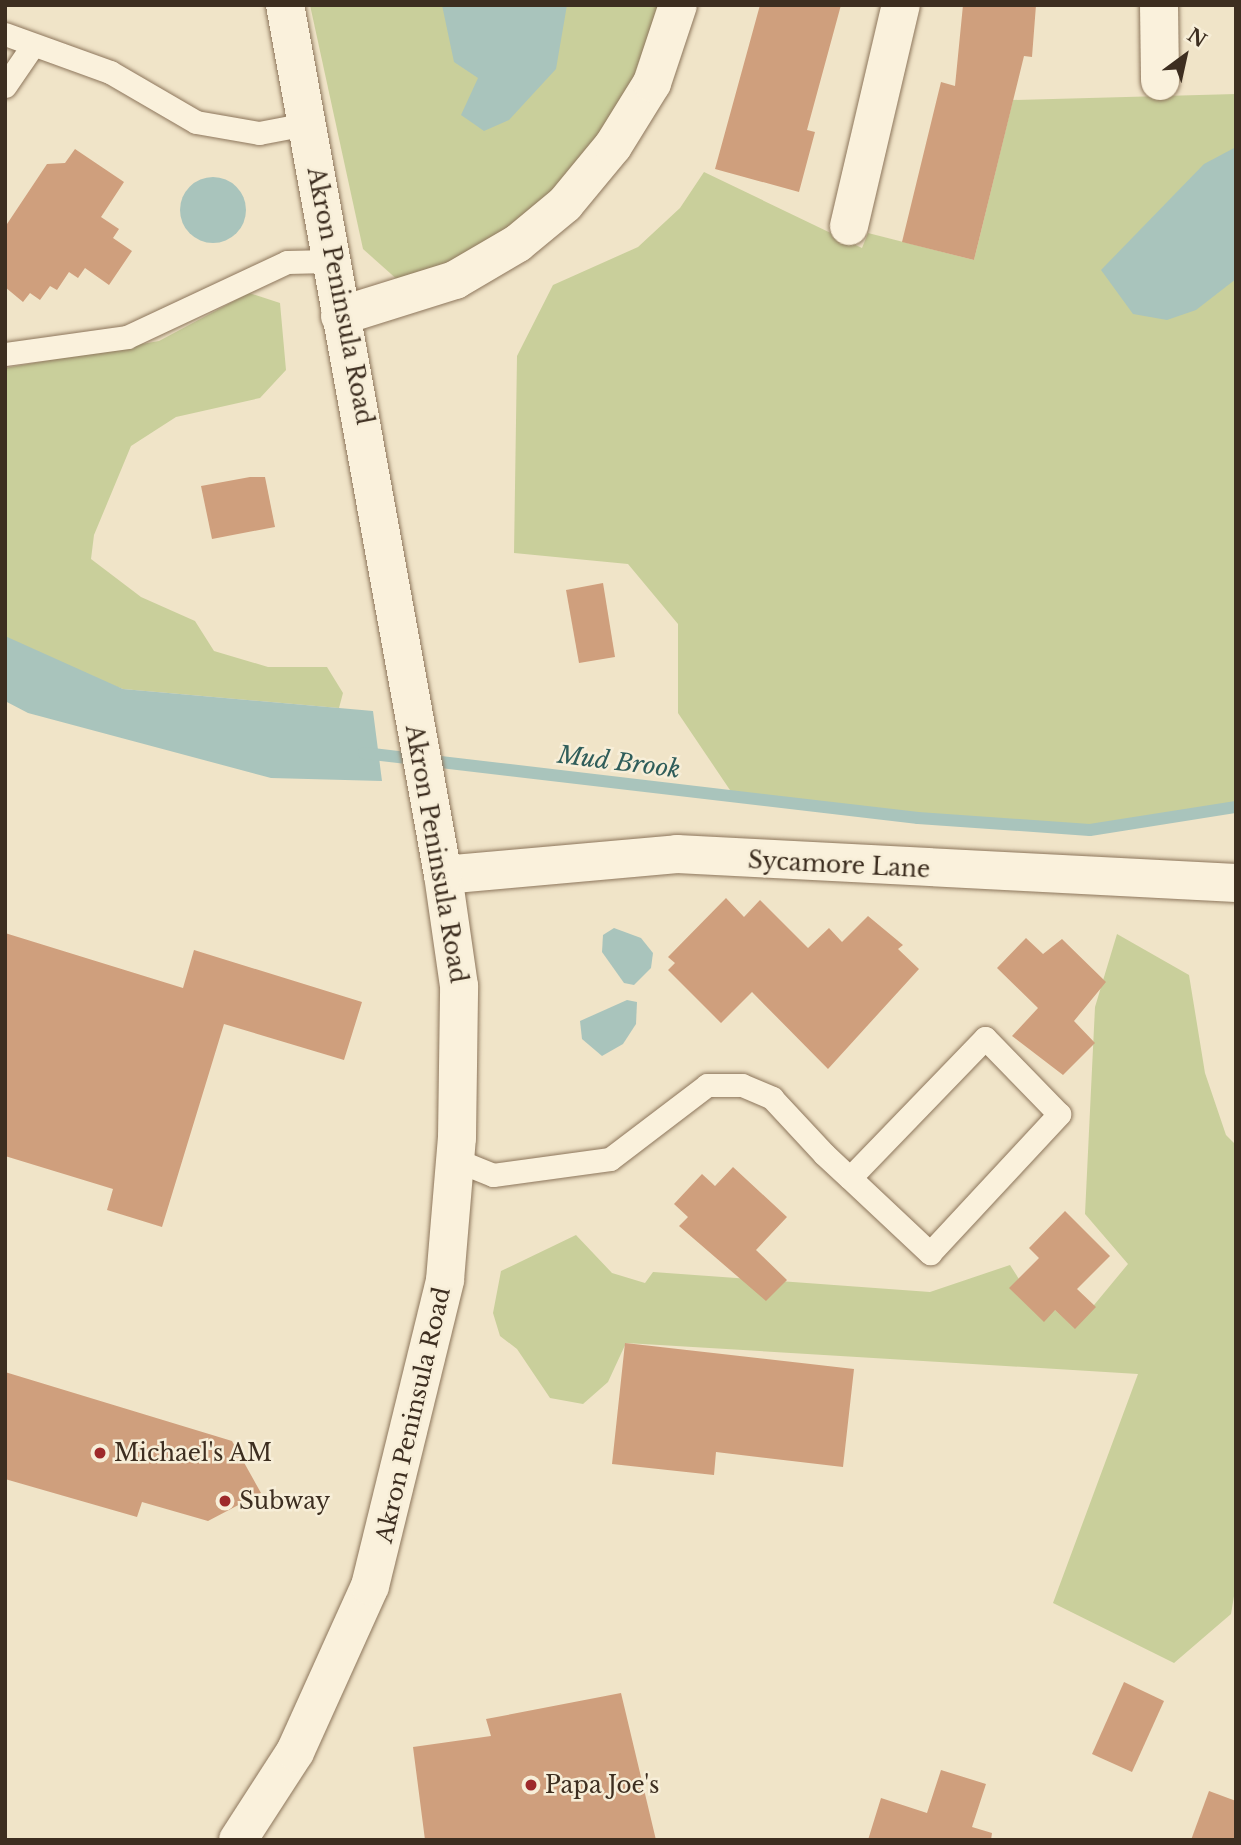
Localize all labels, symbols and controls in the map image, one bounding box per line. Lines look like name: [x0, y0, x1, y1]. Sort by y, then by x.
north arrow: [1150, 21, 1220, 91]
text: N: [1183, 23, 1210, 52]
street label: Akron Peninsula Road: [301, 165, 379, 427]
street label: Akron Peninsula Road: [400, 723, 472, 985]
water label: Mud Brook: [556, 740, 682, 784]
street label: Sycamore Lane: [747, 846, 931, 884]
street label: Akron Peninsula Road: [370, 1284, 456, 1546]
place label: Michael's AM: [114, 1439, 273, 1467]
marker: Michael's AM: [92, 1445, 108, 1461]
place label: Subway: [239, 1487, 330, 1515]
marker: Subway: [217, 1493, 233, 1509]
place label: Papa Joe's: [545, 1771, 660, 1799]
marker: Papa Joe's: [523, 1777, 539, 1793]

